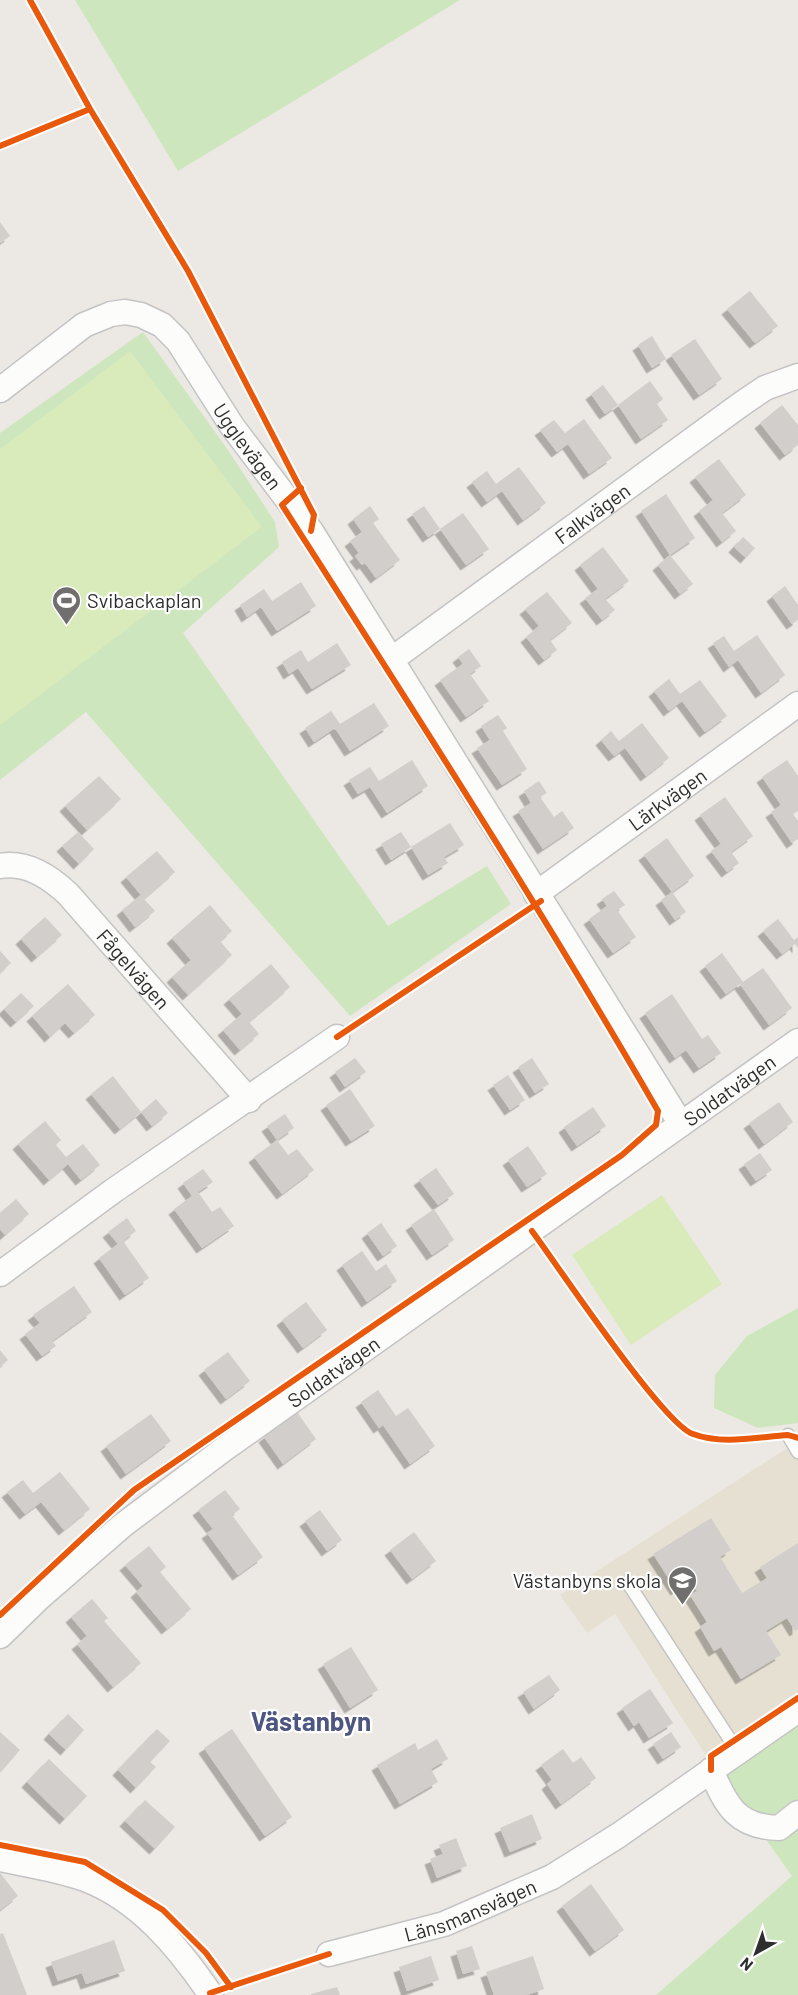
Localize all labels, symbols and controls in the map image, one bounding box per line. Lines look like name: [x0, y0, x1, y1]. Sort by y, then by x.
street label: Ugglevägen: [209, 399, 287, 494]
street label: Falkvägen: [550, 478, 634, 549]
sports icon: Svibackaplan: [50, 584, 82, 626]
place label: Svibackaplan: [87, 588, 202, 612]
street label: Lärkvägen: [623, 763, 711, 835]
street label: Fågelvägen: [92, 924, 175, 1014]
street label: Soldatvägen: [679, 1049, 780, 1131]
street label: Soldatvägen: [282, 1331, 384, 1412]
school or university icon: Västanbyns skola: [666, 1564, 698, 1606]
place label: Västanbyns skola: [513, 1568, 661, 1592]
district label: Västanbyn: [251, 1705, 371, 1736]
street label: Länsmansvägen: [401, 1873, 540, 1946]
north arrow: [726, 1923, 786, 1983]
text: N: [736, 1954, 756, 1976]

